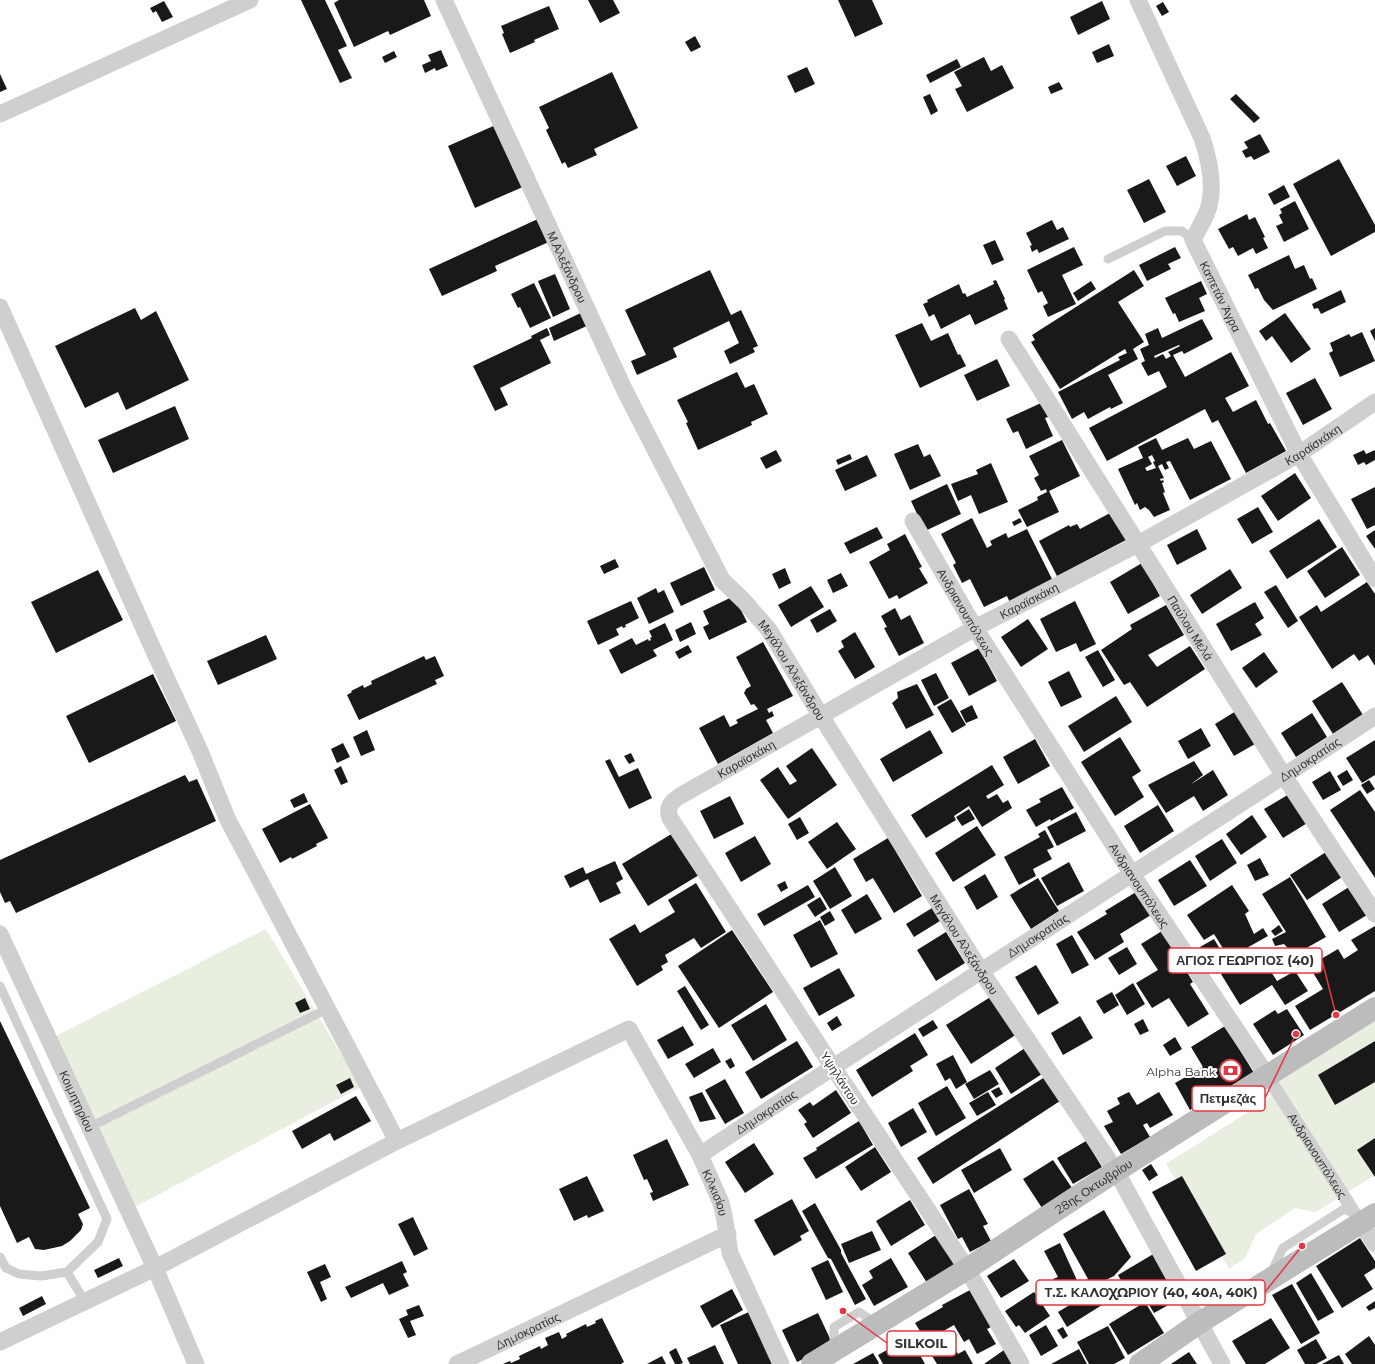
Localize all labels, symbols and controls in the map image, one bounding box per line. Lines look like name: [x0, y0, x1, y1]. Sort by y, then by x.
street label: Μ.Αλεξάνδρου: [544, 229, 591, 305]
street label: Καπετάν Άγρα: [1197, 259, 1245, 334]
street label: Καραϊσκάκη: [1282, 420, 1343, 468]
street label: Ανδριανουπόλεως: [934, 565, 998, 658]
street label: Καραϊσκάκη: [997, 579, 1061, 622]
street label: Παύλου Μελά: [1165, 592, 1217, 663]
street label: Μεγάλου Αλεξάνδρου: [756, 616, 829, 723]
street label: Δημοκρατίας: [1276, 733, 1343, 784]
street label: Καραϊσκάκη: [714, 736, 778, 781]
street label: Ανδριανουπόλεως: [1106, 840, 1173, 931]
street label: Μεγάλου Αλεξάνδρου: [927, 891, 1002, 997]
street label: Δημοκρατίας: [1004, 909, 1071, 960]
callout: ΑΓΙΟΣ ΓΕΩΡΓΙΟΣ (40): [1168, 948, 1322, 973]
text: ΑΓΙΟΣ ΓΕΩΡΓΙΟΣ (40): [1176, 952, 1314, 968]
street label: Υψηλάντου: [817, 1049, 863, 1107]
bank icon: Alpha Bank: [1218, 1058, 1244, 1084]
place label: Alpha Bank: [1146, 1064, 1217, 1079]
street label: Κοιμητηρίου: [57, 1068, 98, 1134]
street label: Δημοκρατίας: [732, 1086, 799, 1137]
callout: Πετμεζάς: [1192, 1086, 1265, 1111]
text: Πετμεζάς: [1200, 1090, 1256, 1106]
street label: Ανδριανουπόλεως: [1285, 1110, 1351, 1201]
street label: 28ης Οκτωβρίου: [1052, 1155, 1135, 1217]
street label: Κιλκισίου: [700, 1167, 731, 1217]
callout: Τ.Σ. ΚΑΛΟΧΩΡΙΟΥ (40, 40Α, 40Κ): [1036, 1280, 1265, 1305]
text: Τ.Σ. ΚΑΛΟΧΩΡΙΟΥ (40, 40Α, 40Κ): [1044, 1284, 1258, 1300]
street label: Δημοκρατίας: [493, 1308, 562, 1352]
callout: SILKOIL: [887, 1331, 956, 1356]
text: SILKOIL: [895, 1335, 947, 1351]

